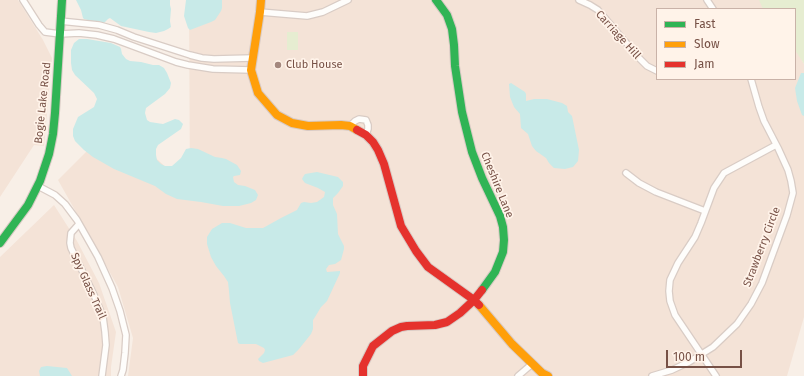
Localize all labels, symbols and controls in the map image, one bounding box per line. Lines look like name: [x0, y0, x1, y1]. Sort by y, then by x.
street label: Carriage Hill: [593, 8, 643, 62]
legend: [656, 8, 796, 80]
text: Fast: [694, 17, 716, 31]
text: Slow: [694, 37, 720, 51]
text: Jam: [694, 57, 714, 71]
place label: Club House: [286, 58, 343, 72]
marker: Club House: [273, 60, 283, 70]
street label: Bogie Lake Road: [32, 62, 54, 144]
street label: Cheshire Lane: [478, 150, 516, 220]
street label: Strawberry Circle: [741, 205, 783, 289]
street label: Spy Glass Trail: [67, 251, 109, 321]
scale bar: [668, 342, 744, 368]
text: 100 m: [673, 350, 705, 364]

